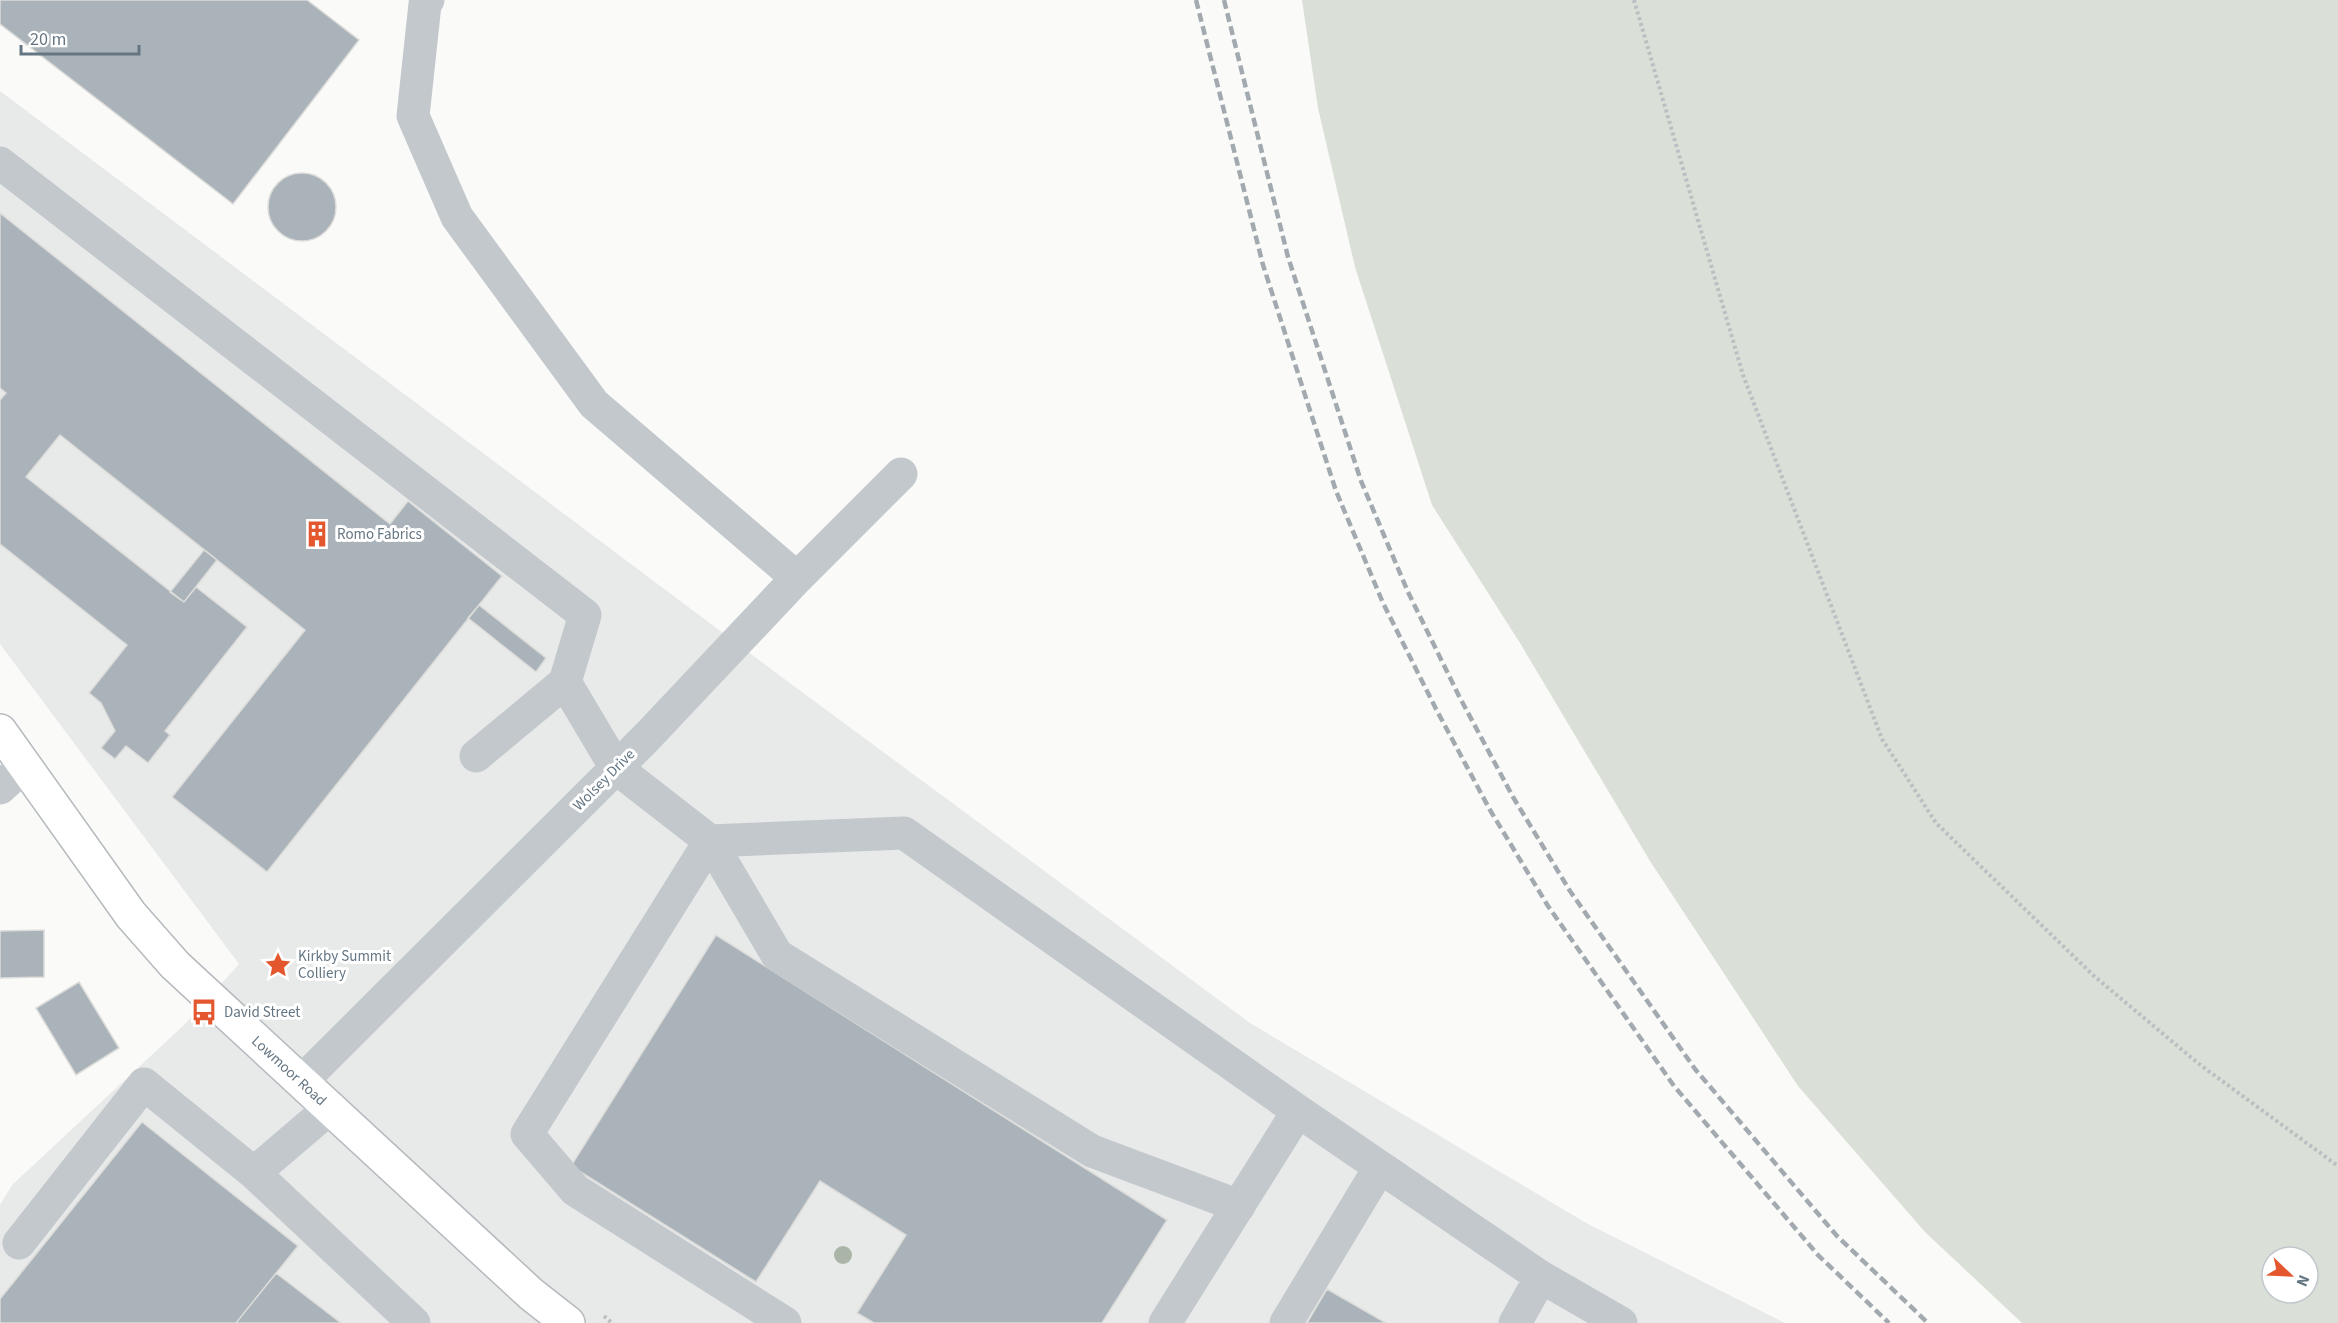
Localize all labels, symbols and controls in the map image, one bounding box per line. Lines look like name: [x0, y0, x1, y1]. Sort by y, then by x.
scale bar: [21, 18, 140, 56]
text: 20 m: [30, 27, 66, 52]
building icon: Romo Fabrics: [302, 519, 332, 549]
place label: Romo Fabrics: [337, 524, 422, 545]
street label: Wolsey Drive: [568, 744, 640, 816]
place label: Kirkby Summit Colliery: [298, 946, 391, 984]
place icon: Kirkby Summit Colliery: [263, 950, 293, 980]
bus stop icon: David Street: [189, 997, 219, 1027]
place label: David Street: [224, 1002, 300, 1023]
street label: Lowmoor Road: [247, 1031, 331, 1111]
north arrow: [2260, 1245, 2320, 1305]
text: N: [2291, 1271, 2315, 1290]

